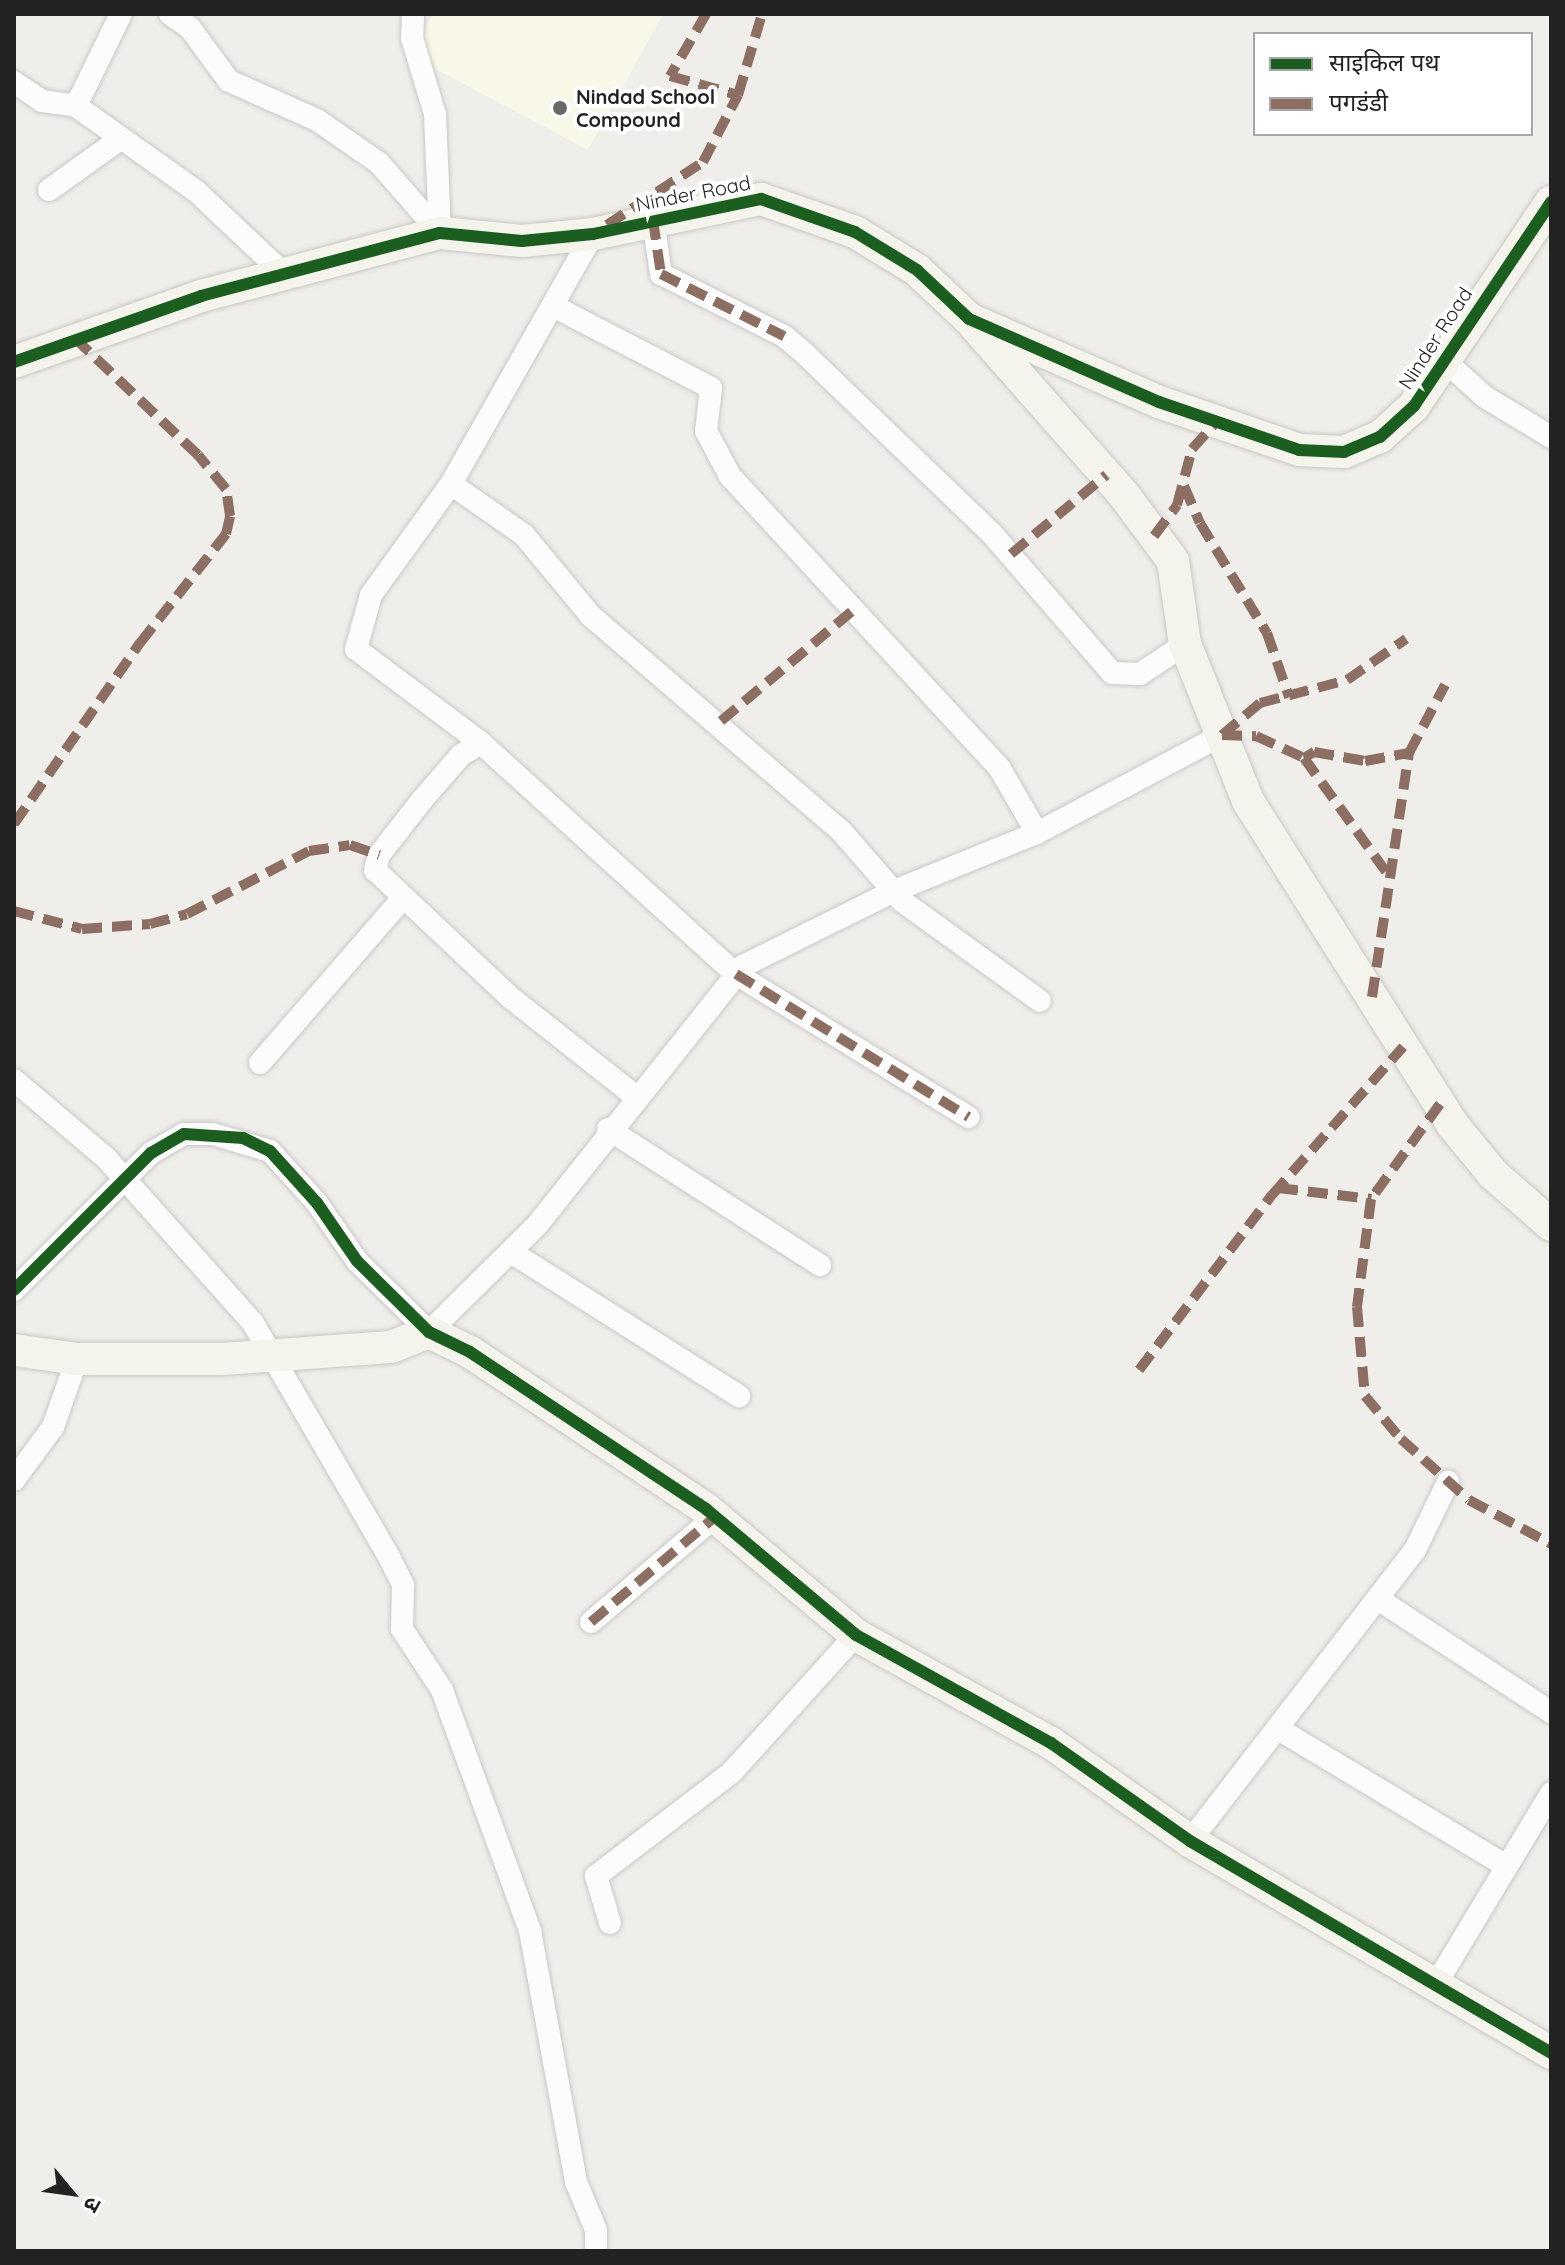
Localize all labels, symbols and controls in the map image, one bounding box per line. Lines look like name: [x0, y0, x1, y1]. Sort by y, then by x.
legend: [1253, 32, 1533, 136]
text: साइकिल पथ: [1329, 47, 1440, 77]
place label: Nindad School Compound: [576, 84, 715, 131]
text: पगडंडी: [1329, 87, 1388, 117]
marker: Nindad School Compound: [551, 99, 569, 117]
street label: Ninder Road: [633, 170, 753, 216]
street label: Ninder Road: [1393, 283, 1477, 393]
north arrow: [32, 2153, 112, 2233]
text: उ: [78, 2192, 108, 2217]

